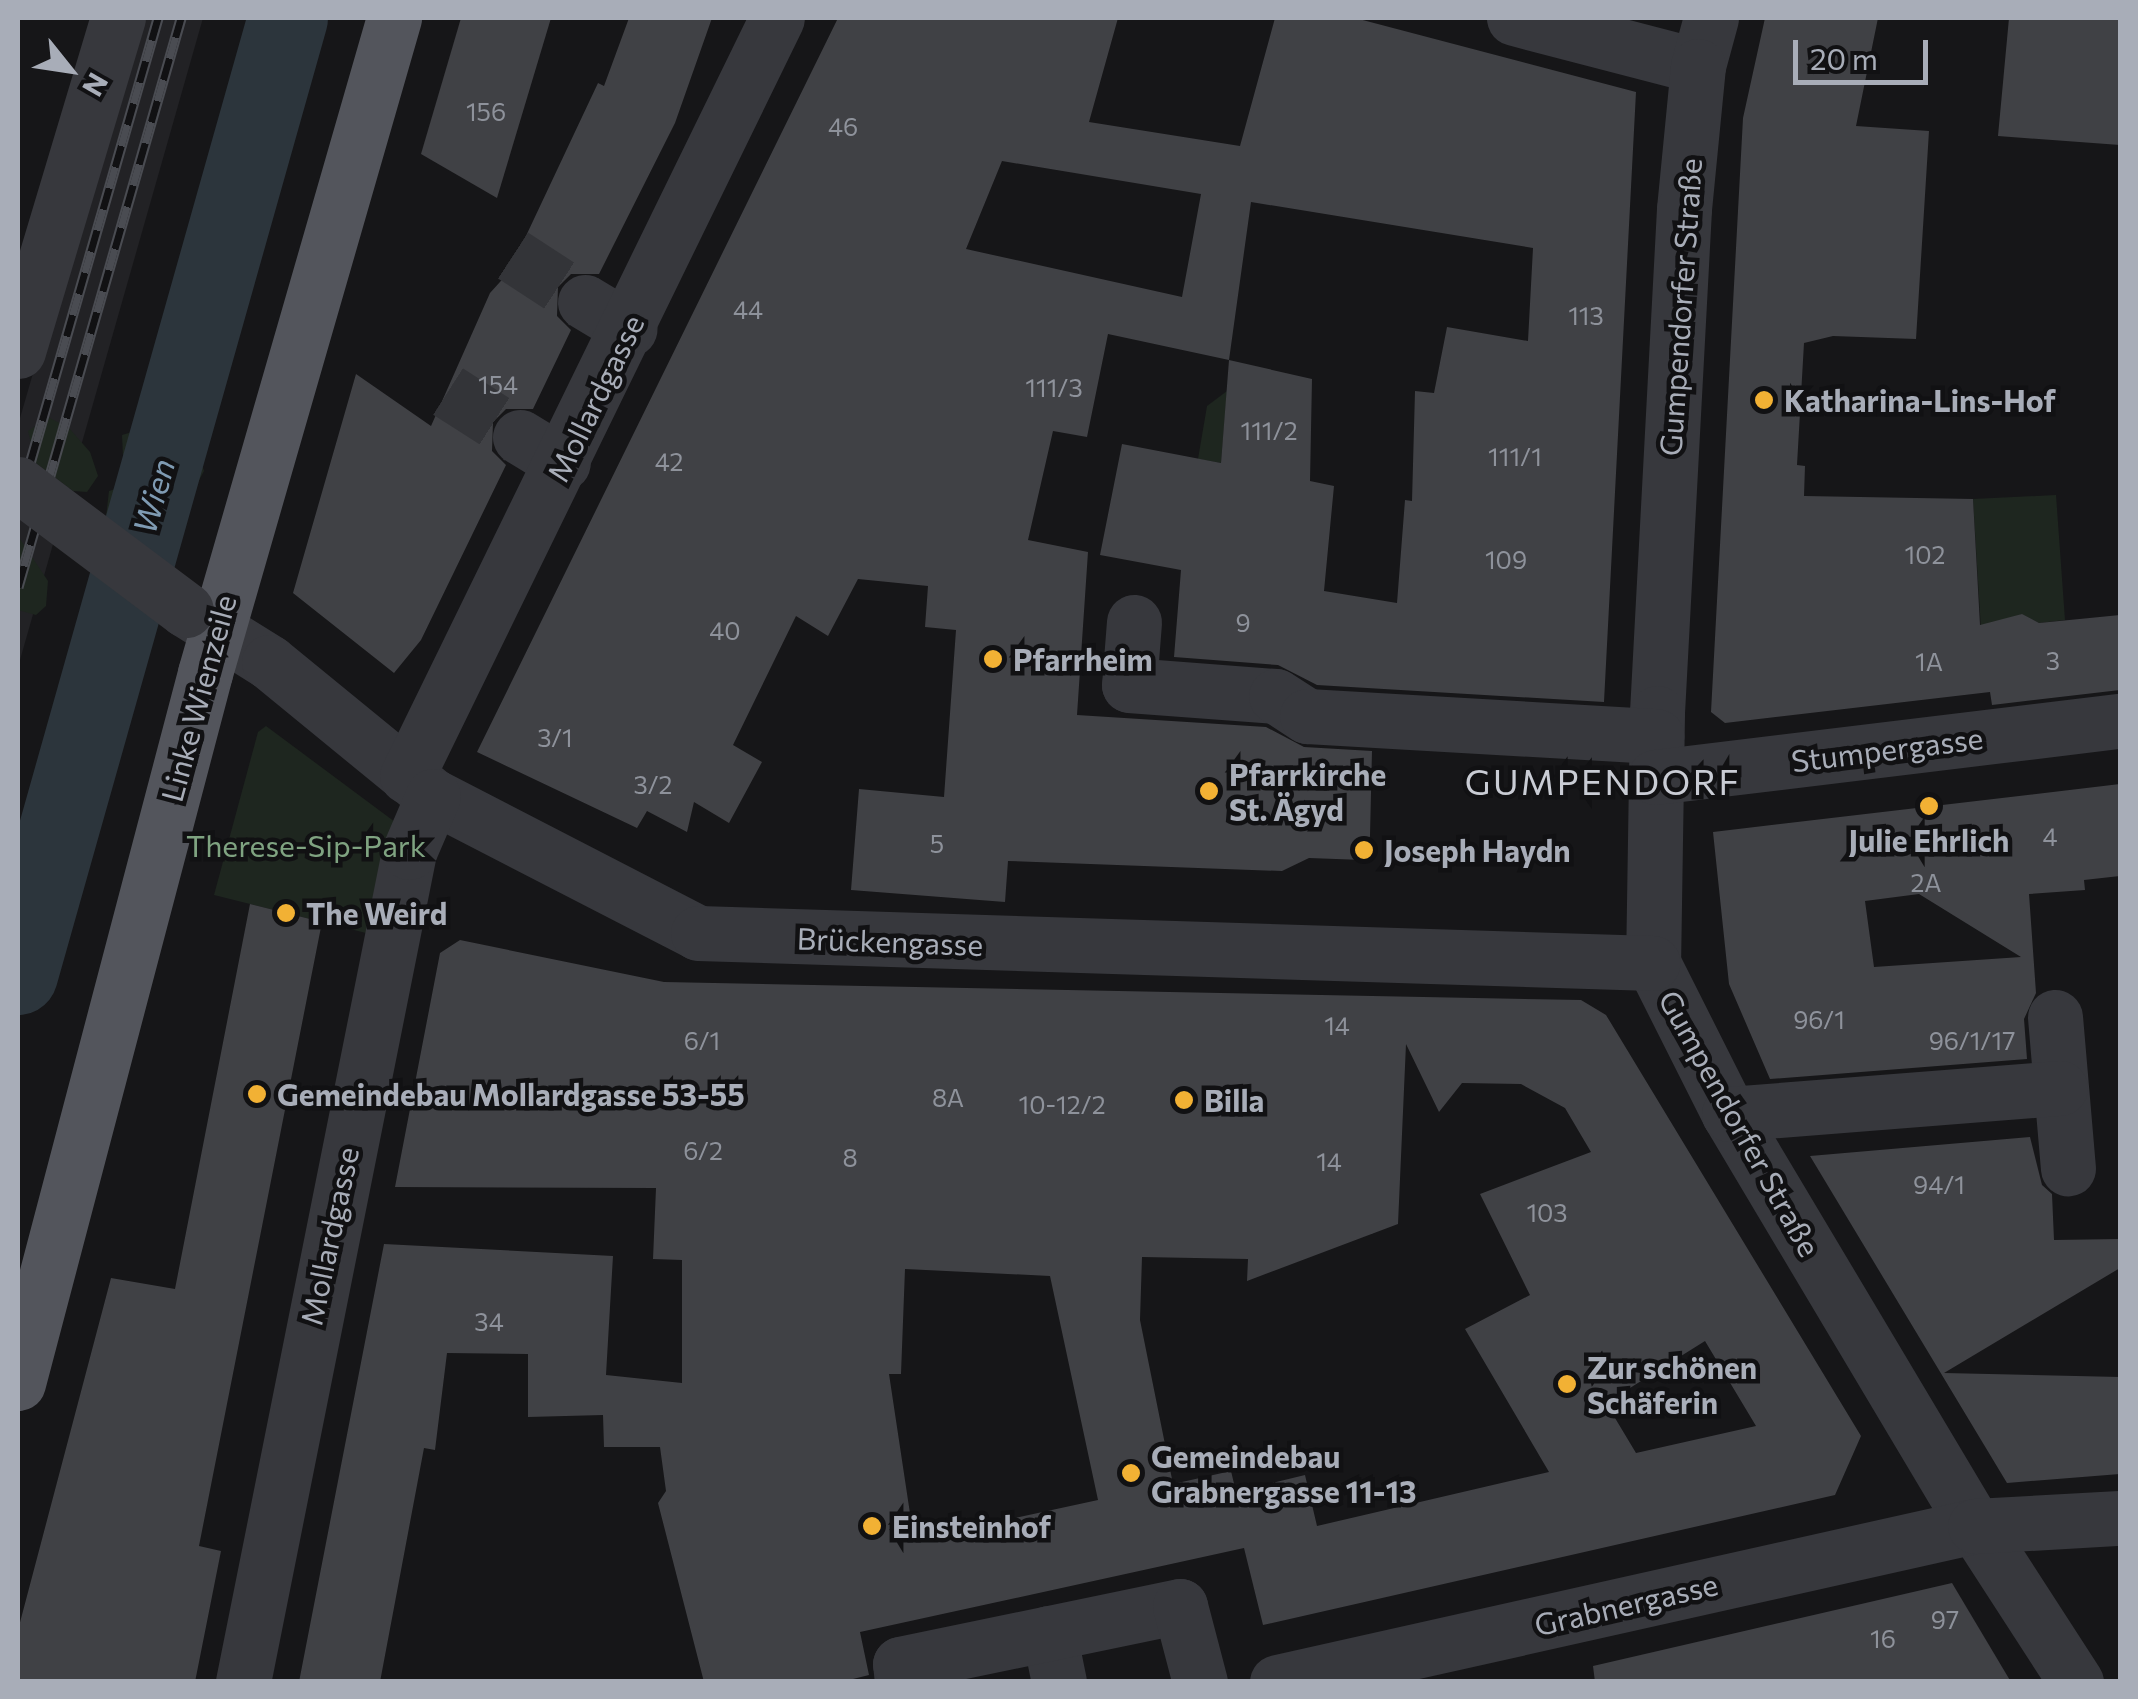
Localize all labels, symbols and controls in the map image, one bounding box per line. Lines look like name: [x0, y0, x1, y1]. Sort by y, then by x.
north arrow: [20, 20, 120, 120]
scale bar: [1798, 20, 1933, 82]
text: 20 m: [1810, 39, 1878, 76]
text: N: [76, 67, 116, 103]
house number: 156: [466, 96, 506, 126]
house number: 46: [828, 111, 858, 141]
street label: Gumpendorfer Straße: [1652, 157, 1708, 457]
house number: 44: [733, 294, 763, 324]
house number: 113: [1568, 300, 1604, 330]
street label: Mollardgasse: [539, 309, 651, 487]
house number: 154: [478, 369, 518, 399]
house number: 111/3: [1025, 372, 1083, 402]
place label: Katharina-Lins-Hof: [1784, 382, 2056, 418]
marker: Katharina-Lins-Hof: [1753, 389, 1775, 411]
house number: 111/2: [1240, 415, 1298, 445]
house number: 111/1: [1488, 441, 1542, 471]
house number: 42: [655, 446, 683, 476]
water label: Wien: [124, 454, 182, 538]
house number: 102: [1905, 539, 1945, 569]
house number: 109: [1485, 544, 1527, 574]
street label: Linke Wienzeile: [153, 591, 243, 805]
house number: 9: [1235, 607, 1251, 637]
house number: 40: [709, 615, 741, 645]
place label: Pfarrheim: [1013, 641, 1153, 677]
house number: 3: [2046, 645, 2060, 675]
house number: 1A: [1915, 646, 1943, 676]
marker: Pfarrheim: [982, 648, 1004, 670]
street label: Stumpergasse: [1789, 719, 1985, 779]
house number: 3/1: [537, 722, 573, 752]
place label: Pfarrkirche St. Ägyd: [1229, 756, 1386, 826]
district label: GUMPENDORF: [1465, 760, 1741, 802]
house number: 3/2: [634, 769, 672, 799]
marker: Pfarrkirche St. Ägyd: [1198, 780, 1220, 802]
marker: Julie Ehrlich: [1918, 795, 1940, 817]
house number: 4: [2043, 821, 2057, 851]
place label: Julie Ehrlich: [1849, 822, 2009, 858]
park label: Therese-Sip-Park: [186, 827, 426, 863]
house number: 5: [930, 828, 944, 858]
place label: Joseph Haydn: [1384, 832, 1571, 868]
marker: Joseph Haydn: [1353, 839, 1375, 861]
house number: 2A: [1910, 867, 1942, 897]
place label: The Weird: [306, 895, 447, 931]
marker: The Weird: [275, 902, 297, 924]
street label: Brückengasse: [796, 920, 984, 962]
street label: Gumpendorfer Straße: [1652, 984, 1828, 1262]
house number: 96/1: [1793, 1004, 1845, 1034]
house number: 14: [1324, 1010, 1350, 1040]
house number: 6/1: [684, 1025, 720, 1055]
house number: 96/1/17: [1929, 1025, 2015, 1055]
place label: Gemeindebau Mollardgasse 53-55: [277, 1076, 745, 1112]
house number: 8A: [932, 1082, 964, 1112]
place label: Billa: [1204, 1082, 1264, 1118]
marker: Gemeindebau Mollardgasse 53-55: [246, 1083, 268, 1105]
house number: 10-12/2: [1018, 1089, 1106, 1119]
marker: Billa: [1173, 1089, 1195, 1111]
house number: 6/2: [683, 1135, 723, 1165]
house number: 8: [842, 1142, 858, 1172]
street label: Mollardgasse: [293, 1144, 365, 1328]
house number: 14: [1316, 1146, 1342, 1176]
house number: 94/1: [1913, 1169, 1965, 1199]
house number: 103: [1526, 1197, 1568, 1227]
house number: 34: [474, 1306, 504, 1336]
place label: Zur schönen Schäferin: [1587, 1349, 1757, 1420]
marker: Zur schönen Schäferin: [1556, 1373, 1578, 1395]
place label: Gemeindebau Grabnergasse 11-13: [1151, 1438, 1417, 1508]
marker: Gemeindebau Grabnergasse 11-13: [1120, 1462, 1142, 1484]
place label: Einsteinhof: [892, 1508, 1051, 1544]
marker: Einsteinhof: [861, 1515, 883, 1537]
street label: Grabnergasse: [1531, 1565, 1721, 1643]
house number: 97: [1931, 1604, 1959, 1634]
house number: 16: [1870, 1623, 1896, 1653]

